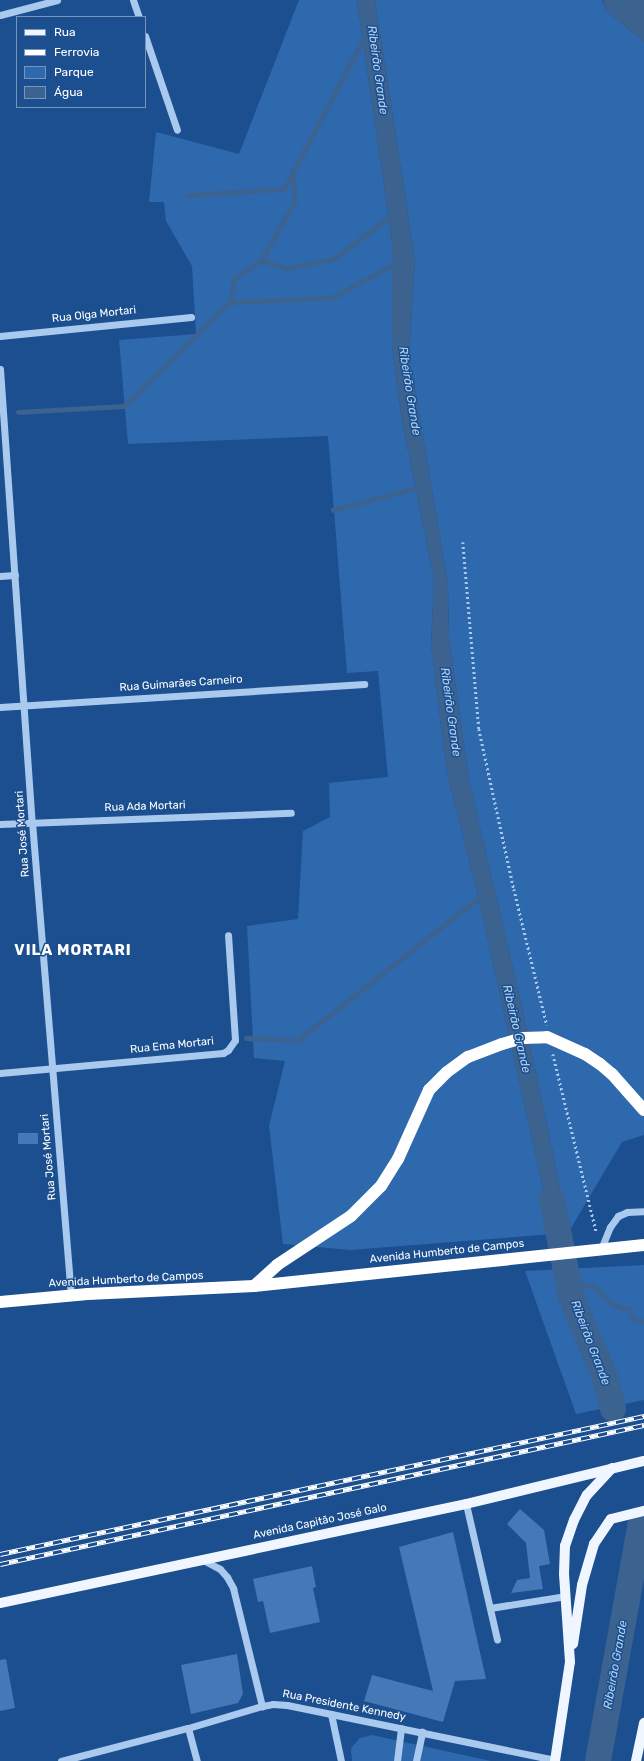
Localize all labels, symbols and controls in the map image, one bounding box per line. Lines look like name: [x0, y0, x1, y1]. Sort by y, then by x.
legend: [16, 16, 146, 108]
water label: Ribeirão Grande: [364, 24, 390, 116]
text: Rua: [54, 25, 76, 39]
text: Ferrovia: [54, 45, 99, 59]
text: Parque: [54, 65, 94, 79]
text: Água: [54, 85, 83, 99]
street label: Rua Olga Mortari: [51, 304, 137, 326]
water label: Ribeirão Grande: [395, 345, 423, 437]
water label: Ribeirão Grande: [437, 666, 463, 758]
street label: Rua Guimarães Carneiro: [119, 673, 243, 695]
street label: Rua José Mortari: [13, 790, 33, 878]
street label: Rua Ada Mortari: [104, 799, 186, 815]
district label: VILA MORTARI: [14, 942, 132, 960]
water label: Ribeirão Grande: [499, 984, 533, 1074]
street label: Rua Ema Mortari: [129, 1035, 215, 1057]
street label: Rua José Mortari: [39, 1113, 59, 1201]
street label: Avenida Humberto de Campos: [369, 1237, 525, 1267]
street label: Avenida Humberto de Campos: [48, 1269, 204, 1291]
water label: Ribeirão Grande: [567, 1298, 613, 1388]
street label: Avenida Capitão José Galo: [252, 1501, 388, 1543]
water label: Ribeirão Grande: [601, 1619, 631, 1711]
street label: Rua Presidente Kennedy: [281, 1688, 407, 1724]

